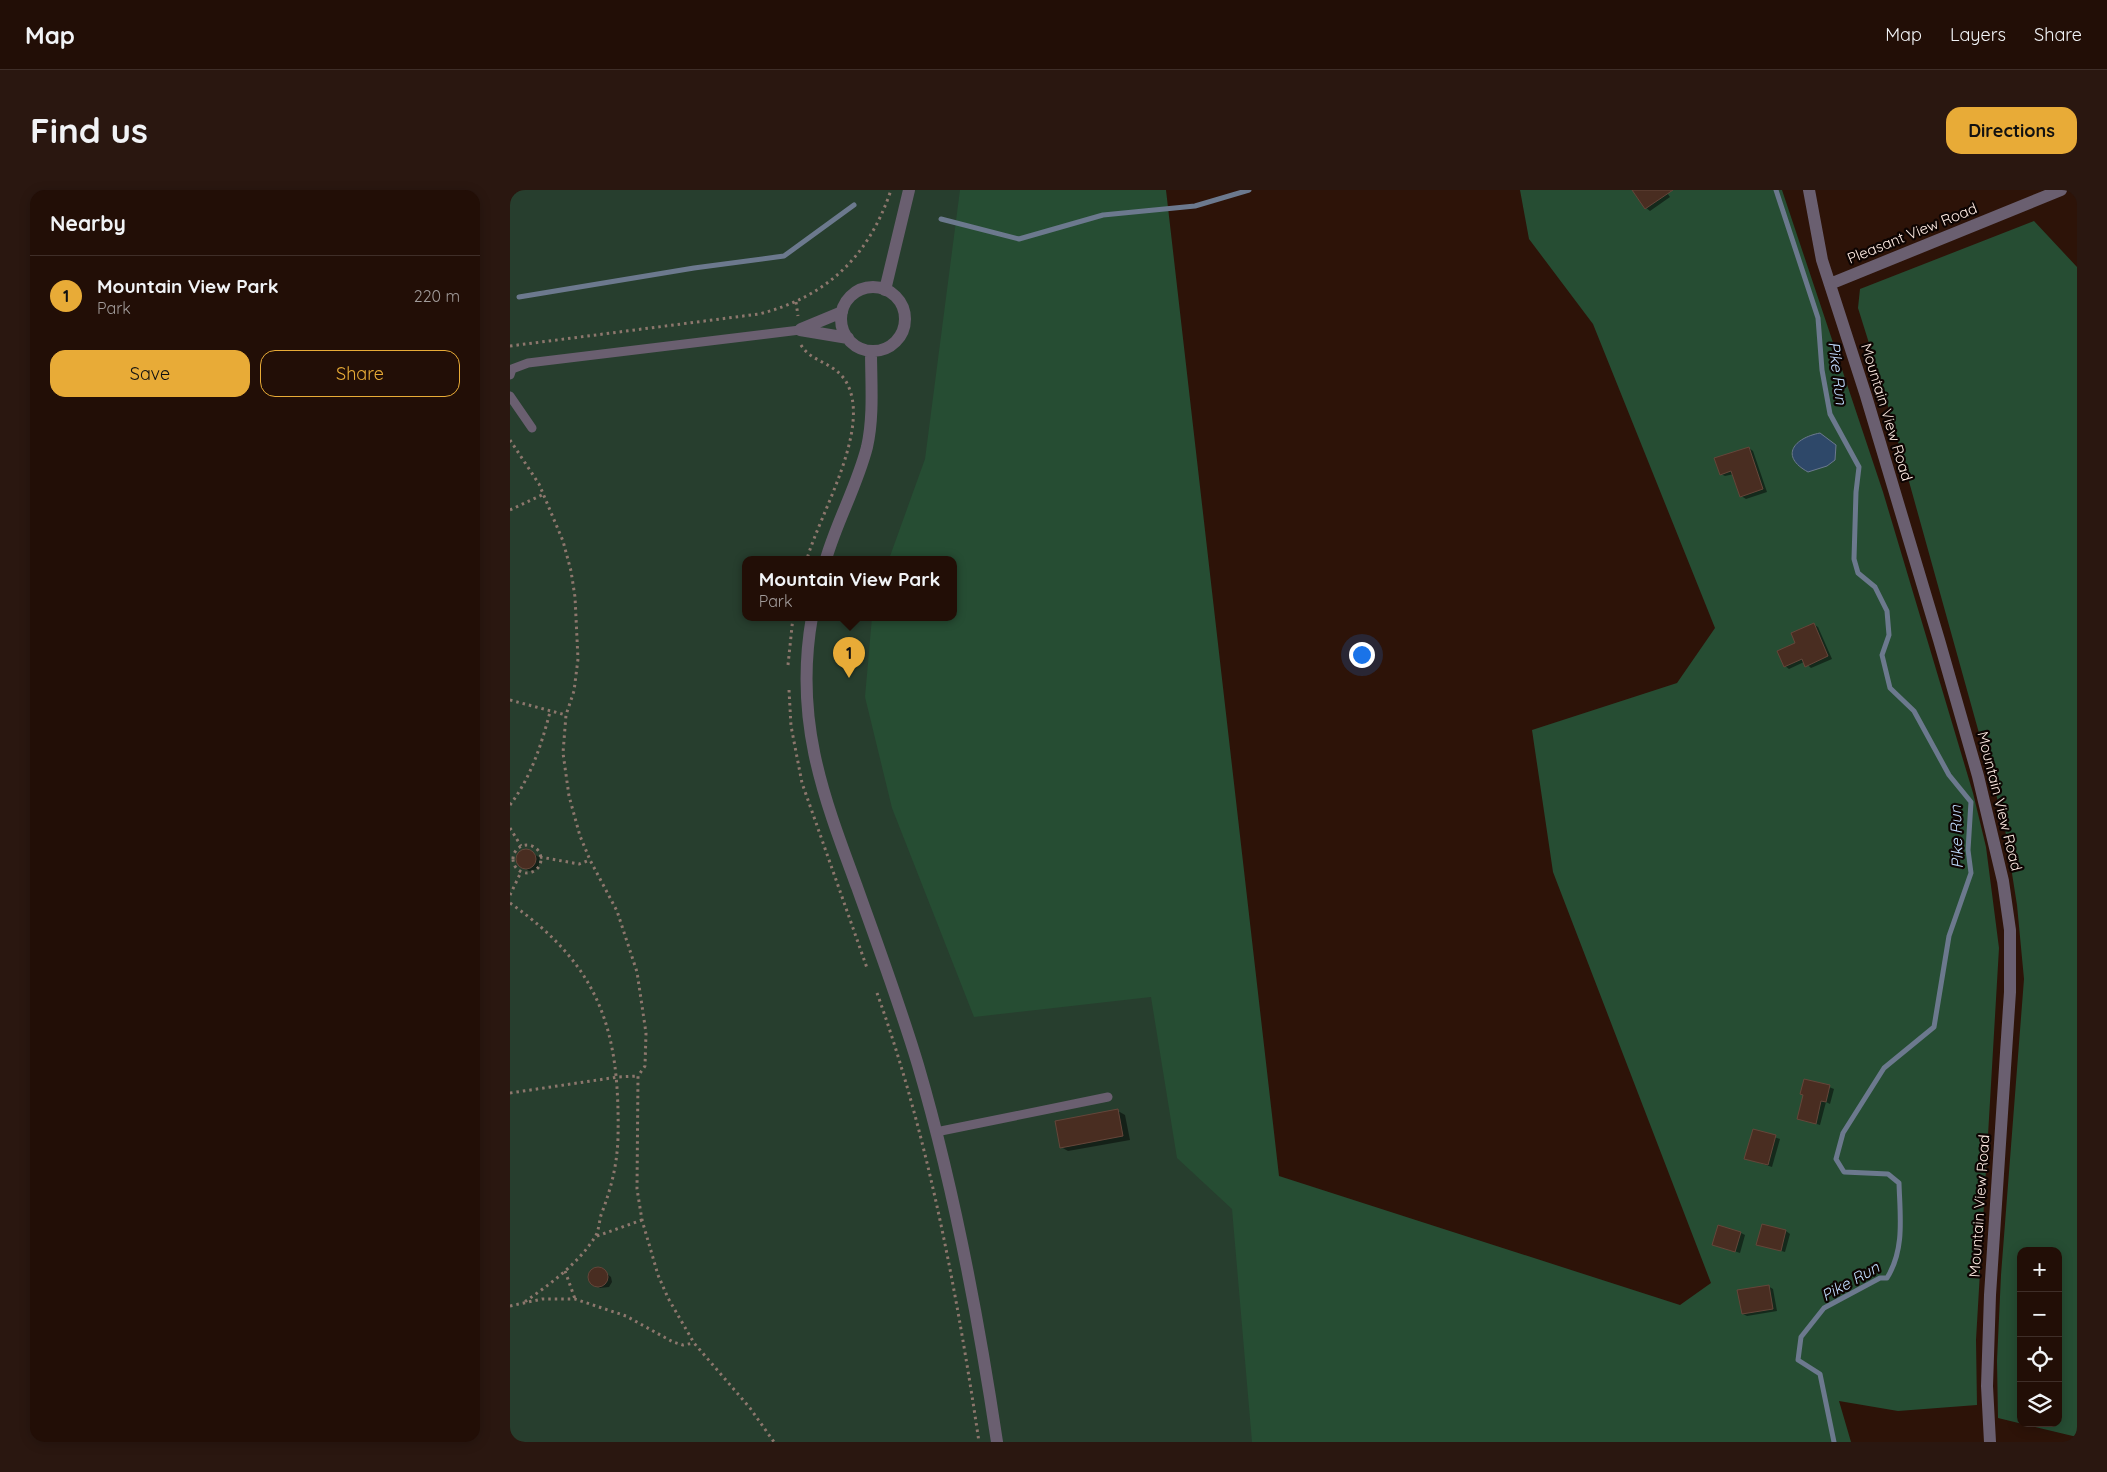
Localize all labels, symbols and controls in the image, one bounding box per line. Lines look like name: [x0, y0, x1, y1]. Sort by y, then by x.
text: Map: [25, 20, 75, 50]
text: Map: [1885, 23, 1922, 46]
text: Layers: [1950, 23, 2006, 46]
text: Share: [2034, 23, 2082, 46]
button: Directions: [1946, 107, 2077, 154]
text: Find us: [30, 108, 148, 152]
street label: Pleasant View Road: [1844, 198, 1980, 268]
text: Nearby: [50, 210, 126, 236]
text: Mountain View Park: [97, 274, 279, 298]
text: 1: [63, 286, 69, 306]
text: 220 m: [414, 286, 460, 306]
text: Park: [97, 298, 131, 318]
water label: Pike Run: [1824, 340, 1852, 406]
street label: Mountain View Road: [1857, 341, 1917, 483]
button: Save: [50, 350, 250, 397]
button: Share: [260, 350, 460, 397]
popup: [742, 556, 957, 621]
text: Mountain View Park: [759, 567, 940, 591]
text: Park: [759, 591, 793, 611]
pin: 1: [833, 637, 865, 678]
your location: [1349, 642, 1375, 668]
street label: Mountain View Road: [1973, 729, 2027, 873]
water label: Pike Run: [1945, 804, 1967, 869]
street label: Mountain View Road: [1965, 1134, 1993, 1278]
map controls: [2017, 1247, 2062, 1427]
button: +: [2017, 1247, 2062, 1292]
water label: Pike Run: [1817, 1257, 1883, 1305]
button: −: [2017, 1292, 2062, 1337]
button: locate: [2017, 1337, 2062, 1382]
button: layers: [2017, 1382, 2062, 1427]

